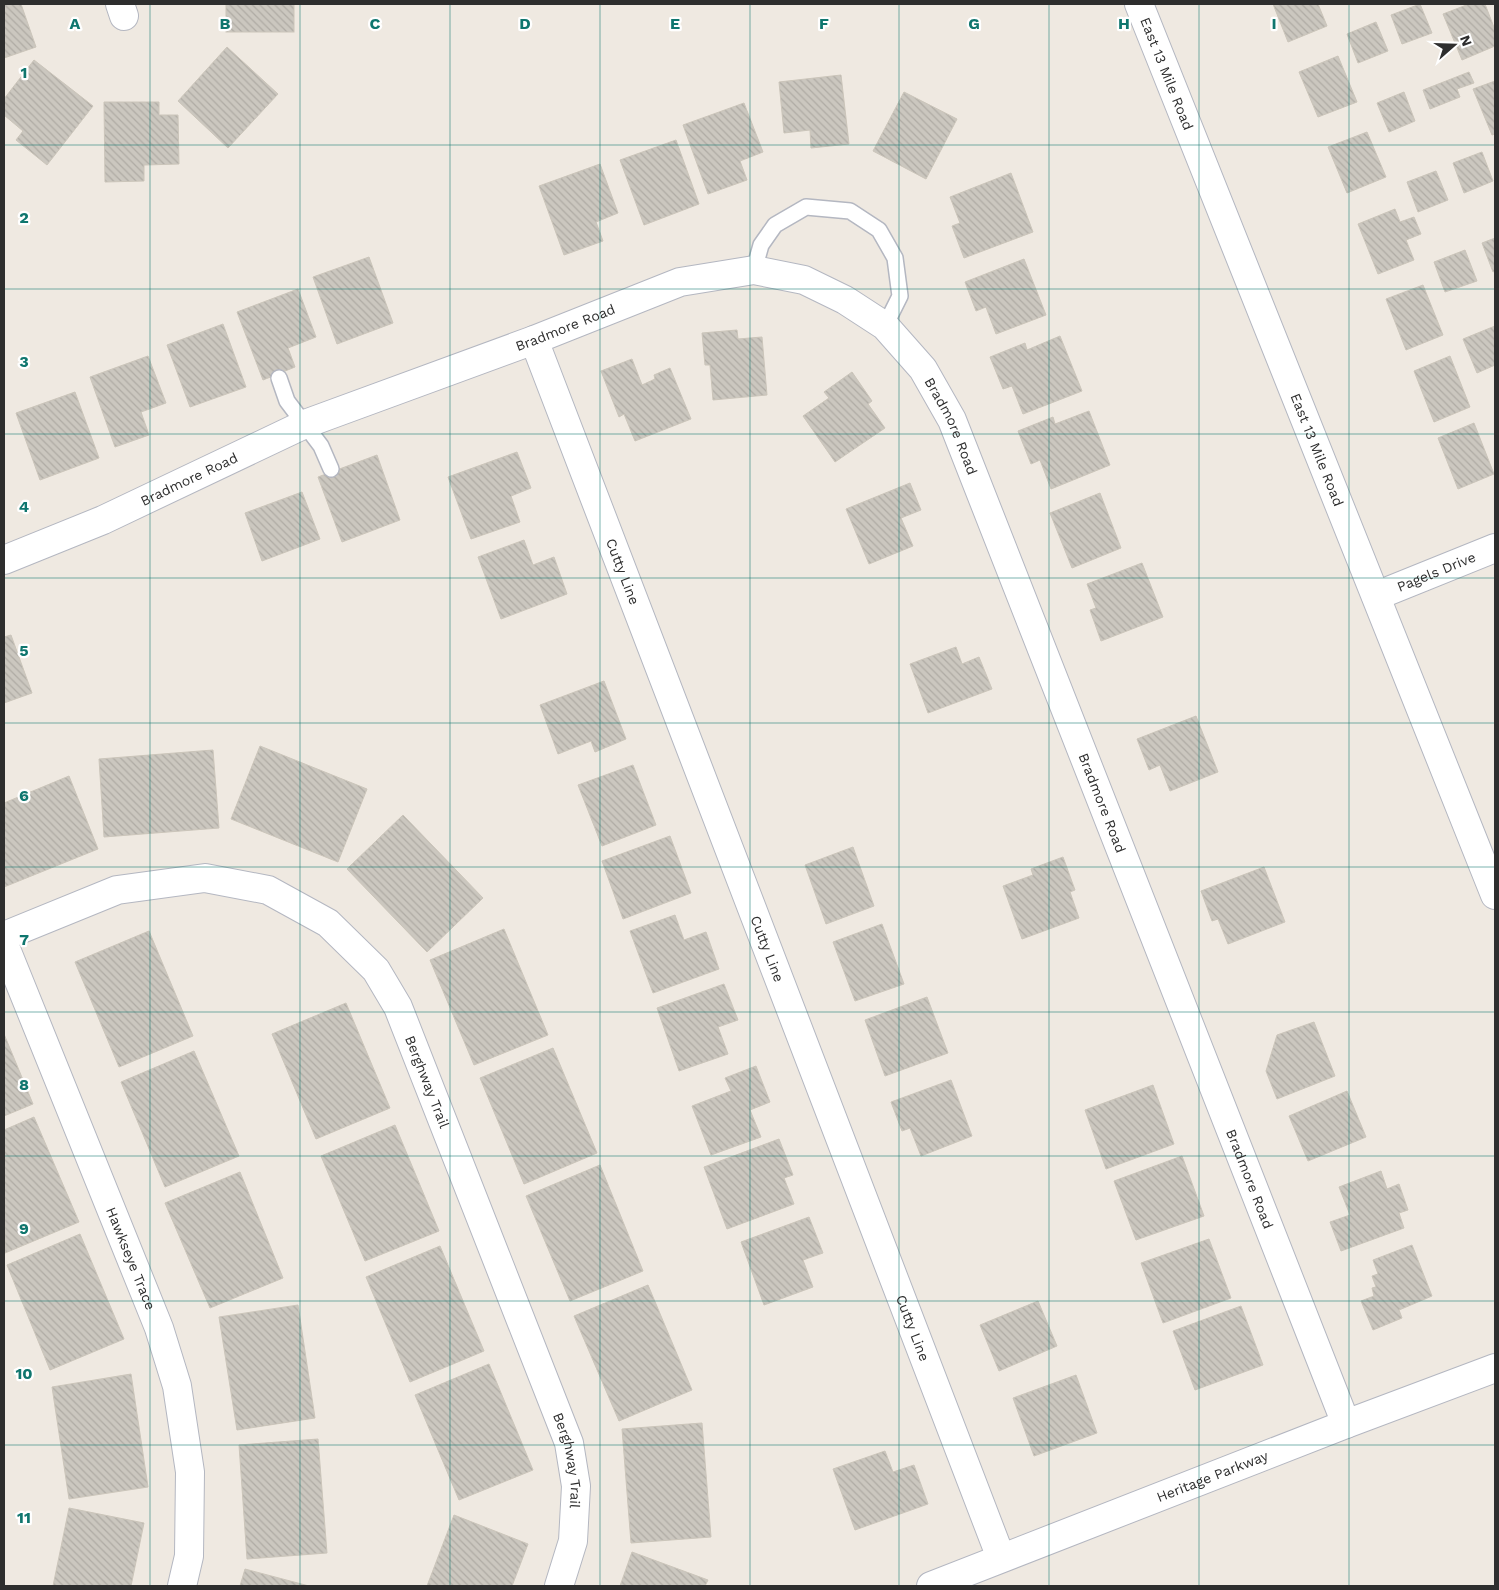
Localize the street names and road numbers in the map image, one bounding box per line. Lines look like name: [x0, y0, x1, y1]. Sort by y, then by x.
street label: East 13 Mile Road: [1137, 15, 1197, 132]
street label: Bradmore Road: [513, 301, 617, 354]
street label: Bradmore Road: [921, 375, 981, 477]
street label: East 13 Mile Road: [1287, 391, 1347, 508]
street label: Bradmore Road: [138, 449, 240, 509]
street label: Cutty Line: [603, 536, 643, 607]
street label: Pagels Drive: [1395, 549, 1478, 595]
street label: Bradmore Road: [1075, 751, 1129, 855]
street label: Cutty Line: [747, 913, 787, 984]
street label: Berghway Trail: [402, 1033, 453, 1131]
street label: Bradmore Road: [1223, 1127, 1277, 1231]
street label: Hawkseye Trace: [103, 1205, 159, 1312]
street label: Cutty Line: [893, 1293, 933, 1363]
street label: Berghway Trail: [550, 1410, 584, 1510]
street label: Heritage Parkway: [1154, 1447, 1271, 1505]

